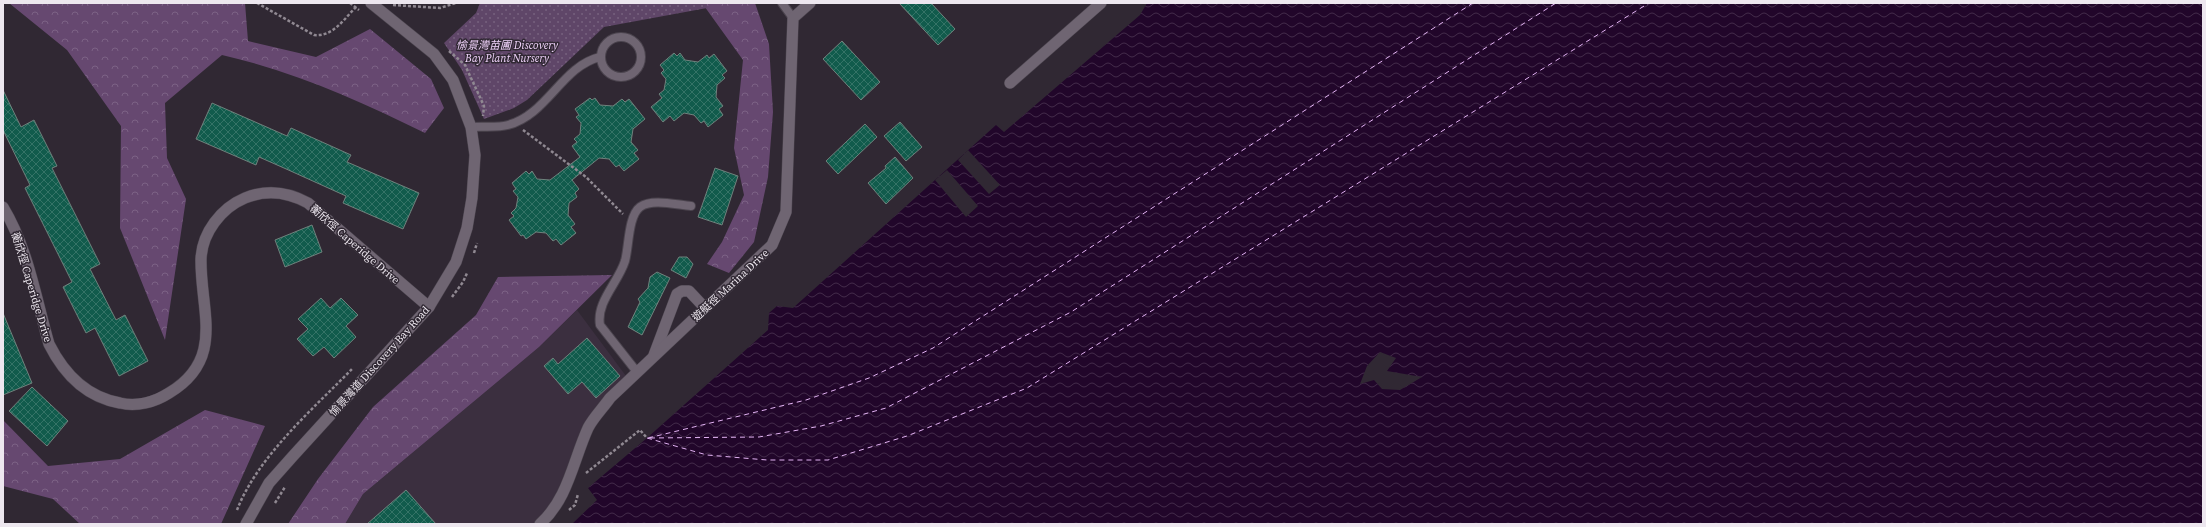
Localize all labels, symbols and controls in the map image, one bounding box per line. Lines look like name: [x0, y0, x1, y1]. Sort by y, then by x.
park label: 愉景灣苗圃 Discovery Bay Plant Nursery: [456, 38, 559, 66]
street label: 蘅欣徑 Caperidge Drive: [307, 201, 403, 288]
street label: 蘅欣徑 Caperidge Drive: [8, 230, 56, 344]
street label: 遊艇徑 Marina Drive: [689, 245, 772, 325]
street label: 愉景灣道 Discovery Bay Road: [326, 303, 433, 420]

